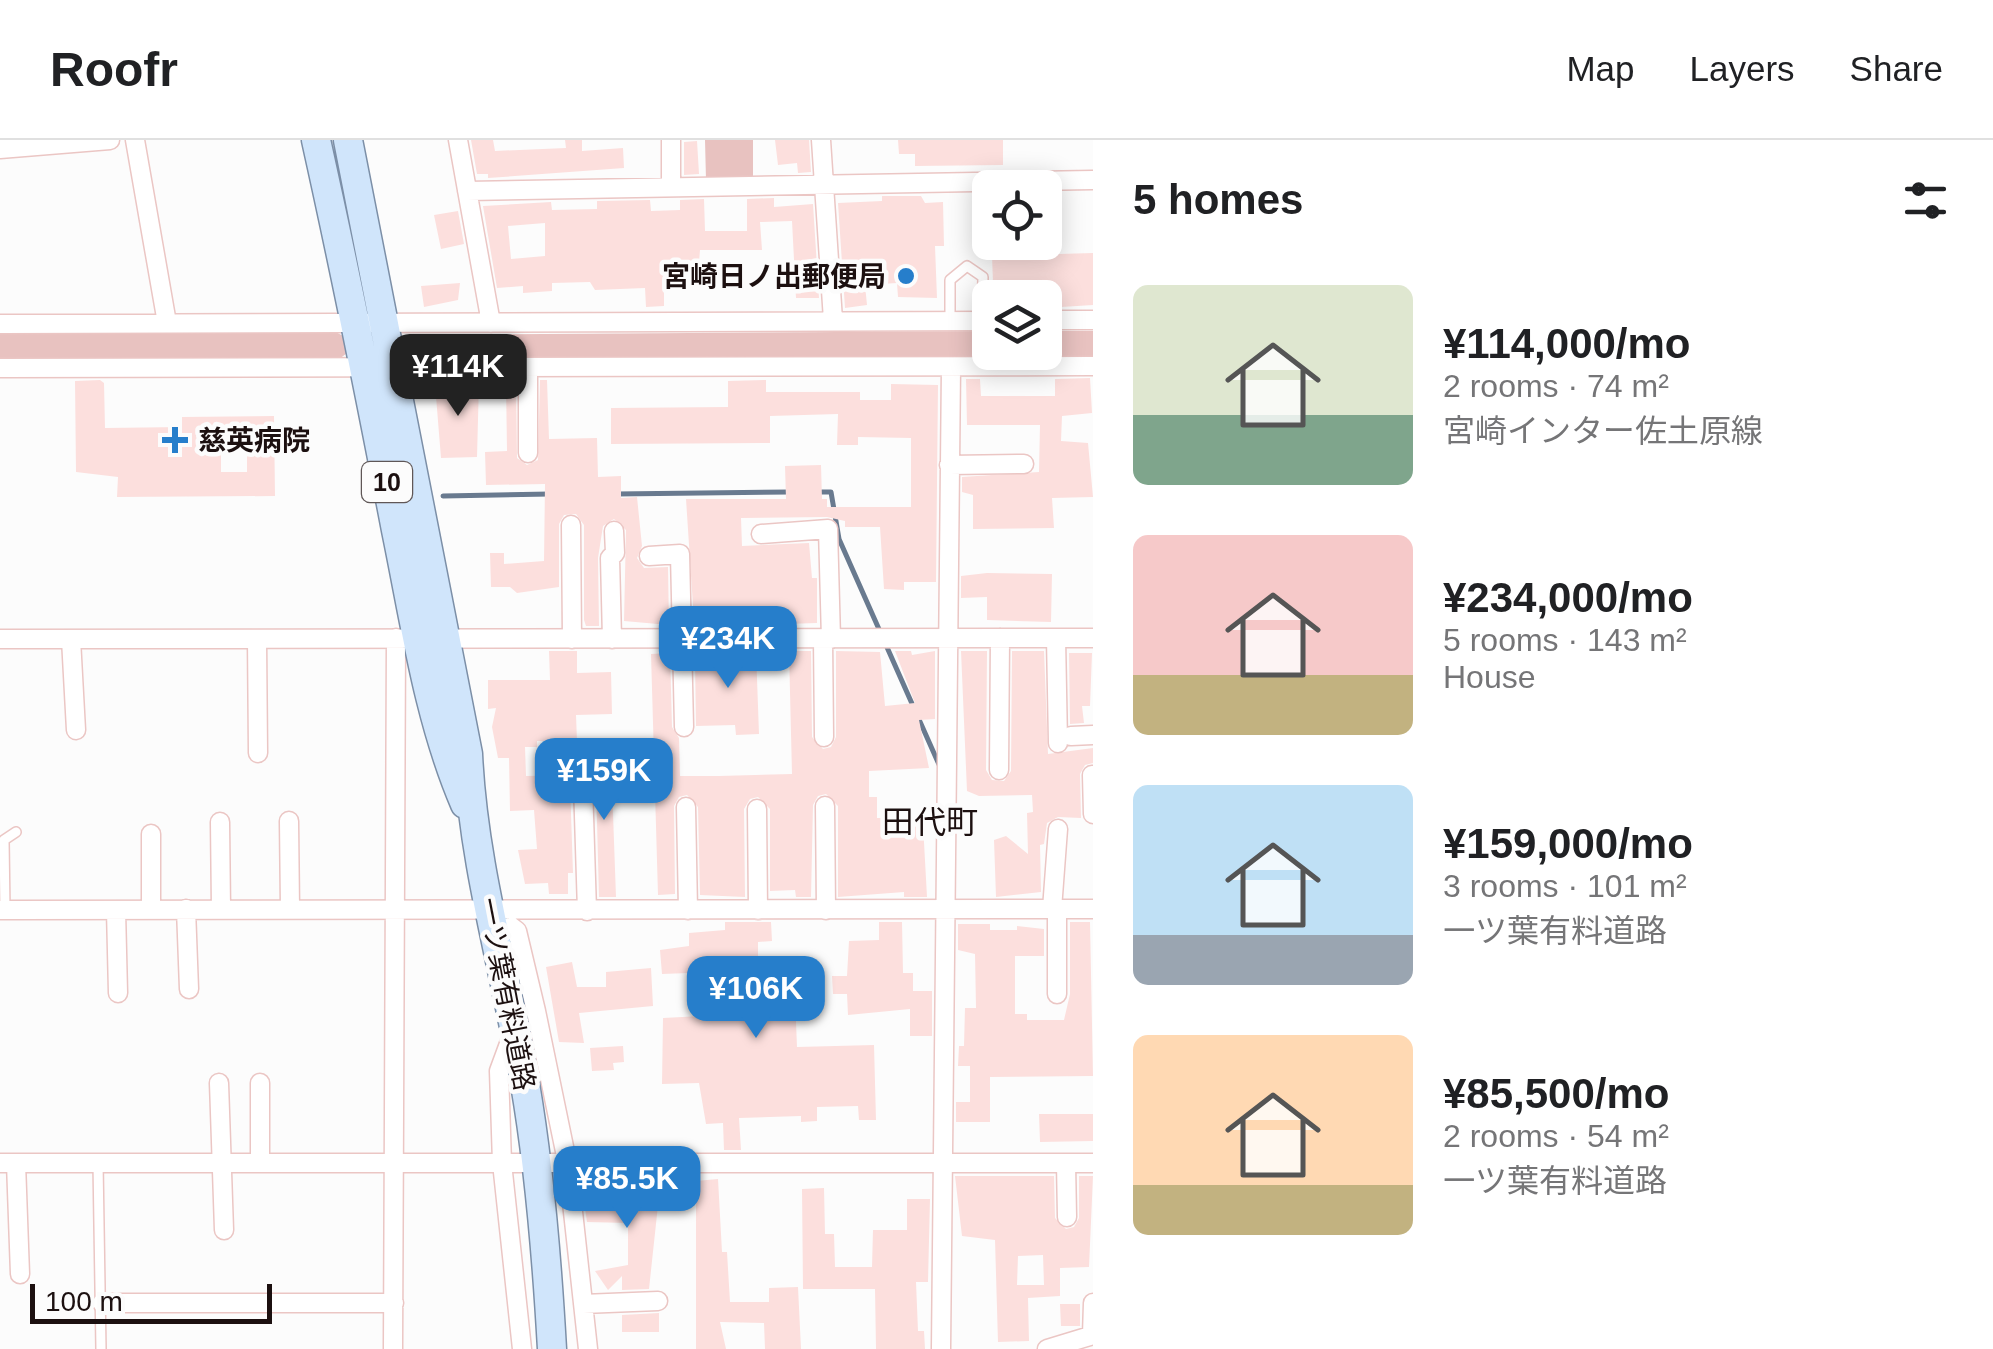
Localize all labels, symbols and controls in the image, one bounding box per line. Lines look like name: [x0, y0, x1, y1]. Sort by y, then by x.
text: Roofr: [50, 43, 178, 96]
text: Map: [1566, 49, 1635, 88]
text: Layers: [1690, 49, 1795, 88]
text: Share: [1850, 49, 1943, 88]
map controls: [972, 170, 1062, 370]
button: locate: [972, 170, 1062, 260]
icon: filters: [1898, 173, 1953, 228]
text: 5 homes: [1133, 176, 1303, 223]
place label: 宮崎日ノ出郵便局: [662, 261, 886, 292]
marker: 宮崎日ノ出郵便局: [895, 265, 917, 287]
button: layers: [972, 280, 1062, 370]
text: ¥114,000/mo: [1443, 320, 1691, 367]
icon: home: [1213, 325, 1333, 445]
pin: ¥114K: [388, 334, 528, 419]
text: ¥114K: [412, 348, 504, 384]
text: 2 rooms · 74 m²: [1443, 368, 1669, 404]
text: 宮崎インター佐土原線: [1443, 413, 1763, 449]
place label: 慈英病院: [198, 425, 310, 456]
marker: 慈英病院: [162, 427, 188, 453]
road number: 10: [362, 462, 412, 502]
text: ¥234,000/mo: [1443, 574, 1693, 621]
icon: home: [1213, 575, 1333, 695]
pin: ¥234K: [658, 606, 798, 691]
text: ¥234K: [681, 620, 775, 656]
text: 5 rooms · 143 m²: [1443, 622, 1687, 658]
text: House: [1443, 659, 1536, 695]
pin: ¥159K: [534, 738, 674, 823]
text: ¥159K: [557, 752, 651, 788]
district label: 田代町: [882, 804, 978, 840]
text: ¥159,000/mo: [1443, 820, 1693, 867]
icon: home: [1213, 825, 1333, 945]
text: 3 rooms · 101 m²: [1443, 868, 1687, 904]
street label: 一ツ葉有料道路: [473, 895, 540, 1093]
text: 一ツ葉有料道路: [1443, 913, 1667, 949]
pin: ¥106K: [686, 956, 826, 1041]
text: ¥106K: [709, 970, 803, 1006]
text: ¥85,500/mo: [1443, 1070, 1670, 1117]
icon: home: [1213, 1075, 1333, 1195]
text: 2 rooms · 54 m²: [1443, 1118, 1669, 1154]
pin: ¥85.5K: [546, 1146, 708, 1231]
text: ¥85.5K: [575, 1160, 679, 1196]
text: 一ツ葉有料道路: [1443, 1163, 1667, 1199]
scale bar: [30, 1279, 272, 1324]
text: 100 m: [45, 1286, 123, 1317]

